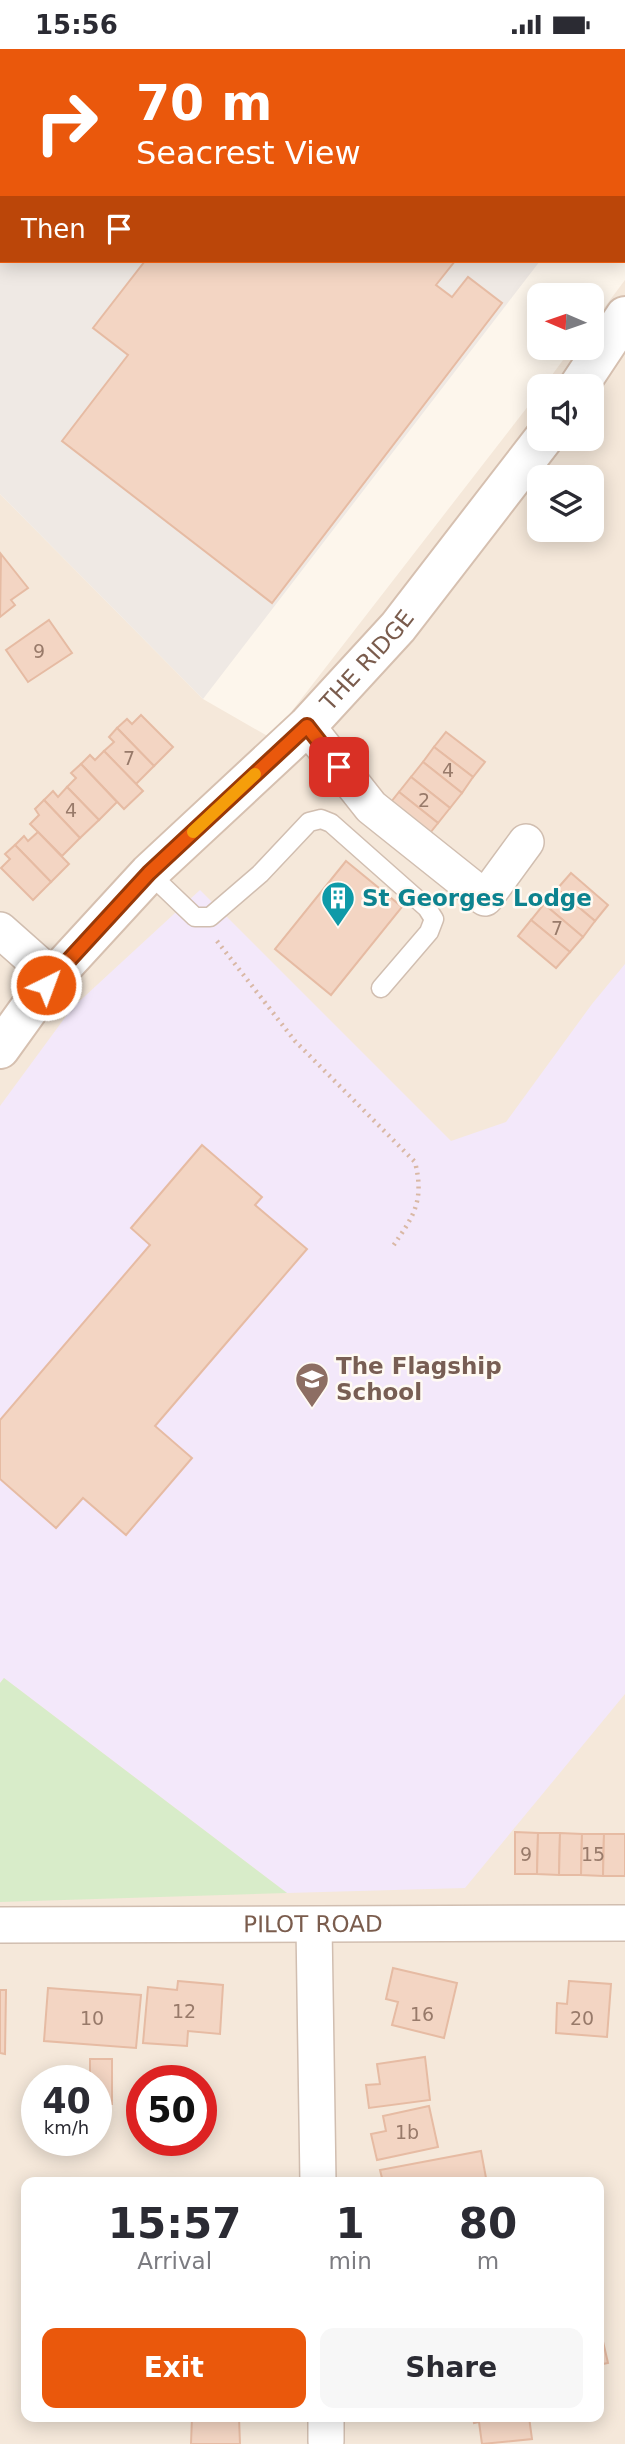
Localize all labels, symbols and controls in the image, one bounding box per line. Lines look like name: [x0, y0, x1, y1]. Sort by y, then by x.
text: 15:56: [35, 10, 118, 40]
text: 70 m: [136, 75, 272, 132]
icon: right: [21, 77, 112, 168]
text: Seacrest View: [136, 134, 361, 172]
icon: arrive: [100, 210, 138, 248]
text: Then: [21, 214, 86, 244]
north arrow: [527, 283, 604, 361]
map controls: [527, 283, 604, 542]
button: sound: [527, 374, 604, 451]
button: layers: [527, 465, 604, 542]
street label: THE RIDGE: [314, 605, 419, 716]
house number: 9: [33, 640, 45, 662]
pin: [309, 737, 369, 797]
house number: 7: [123, 747, 135, 769]
icon: arrive: [320, 748, 358, 786]
house number: 4: [442, 759, 454, 781]
house number: 2: [418, 789, 430, 811]
house number: 4: [65, 799, 77, 821]
building icon: St Georges Lodge: [319, 879, 357, 928]
place label: St Georges Lodge: [362, 885, 592, 911]
house number: 7: [551, 917, 563, 939]
position arrow: [9, 948, 83, 1022]
place label: The Flagship School: [336, 1353, 502, 1405]
school or university icon: The Flagship School: [293, 1360, 331, 1409]
house number: 9: [520, 1843, 532, 1865]
house number: 15: [581, 1843, 605, 1865]
street label: PILOT ROAD: [243, 1911, 383, 1937]
house number: 12: [172, 2000, 196, 2022]
house number: 16: [410, 2003, 434, 2025]
house number: 10: [80, 2007, 104, 2029]
house number: 20: [570, 2007, 594, 2029]
speed limit sign: 50: [126, 2065, 217, 2156]
text: 40: [42, 2081, 91, 2121]
text: km/h: [44, 2117, 89, 2138]
house number: 1b: [395, 2121, 419, 2143]
text: 15:57: [108, 2199, 242, 2248]
text: 1: [335, 2199, 365, 2248]
text: 80: [459, 2199, 517, 2248]
text: Arrival: [137, 2248, 212, 2274]
text: min: [328, 2248, 372, 2274]
text: m: [477, 2248, 499, 2274]
button: Exit: [42, 2328, 306, 2408]
button: Share: [320, 2328, 583, 2408]

